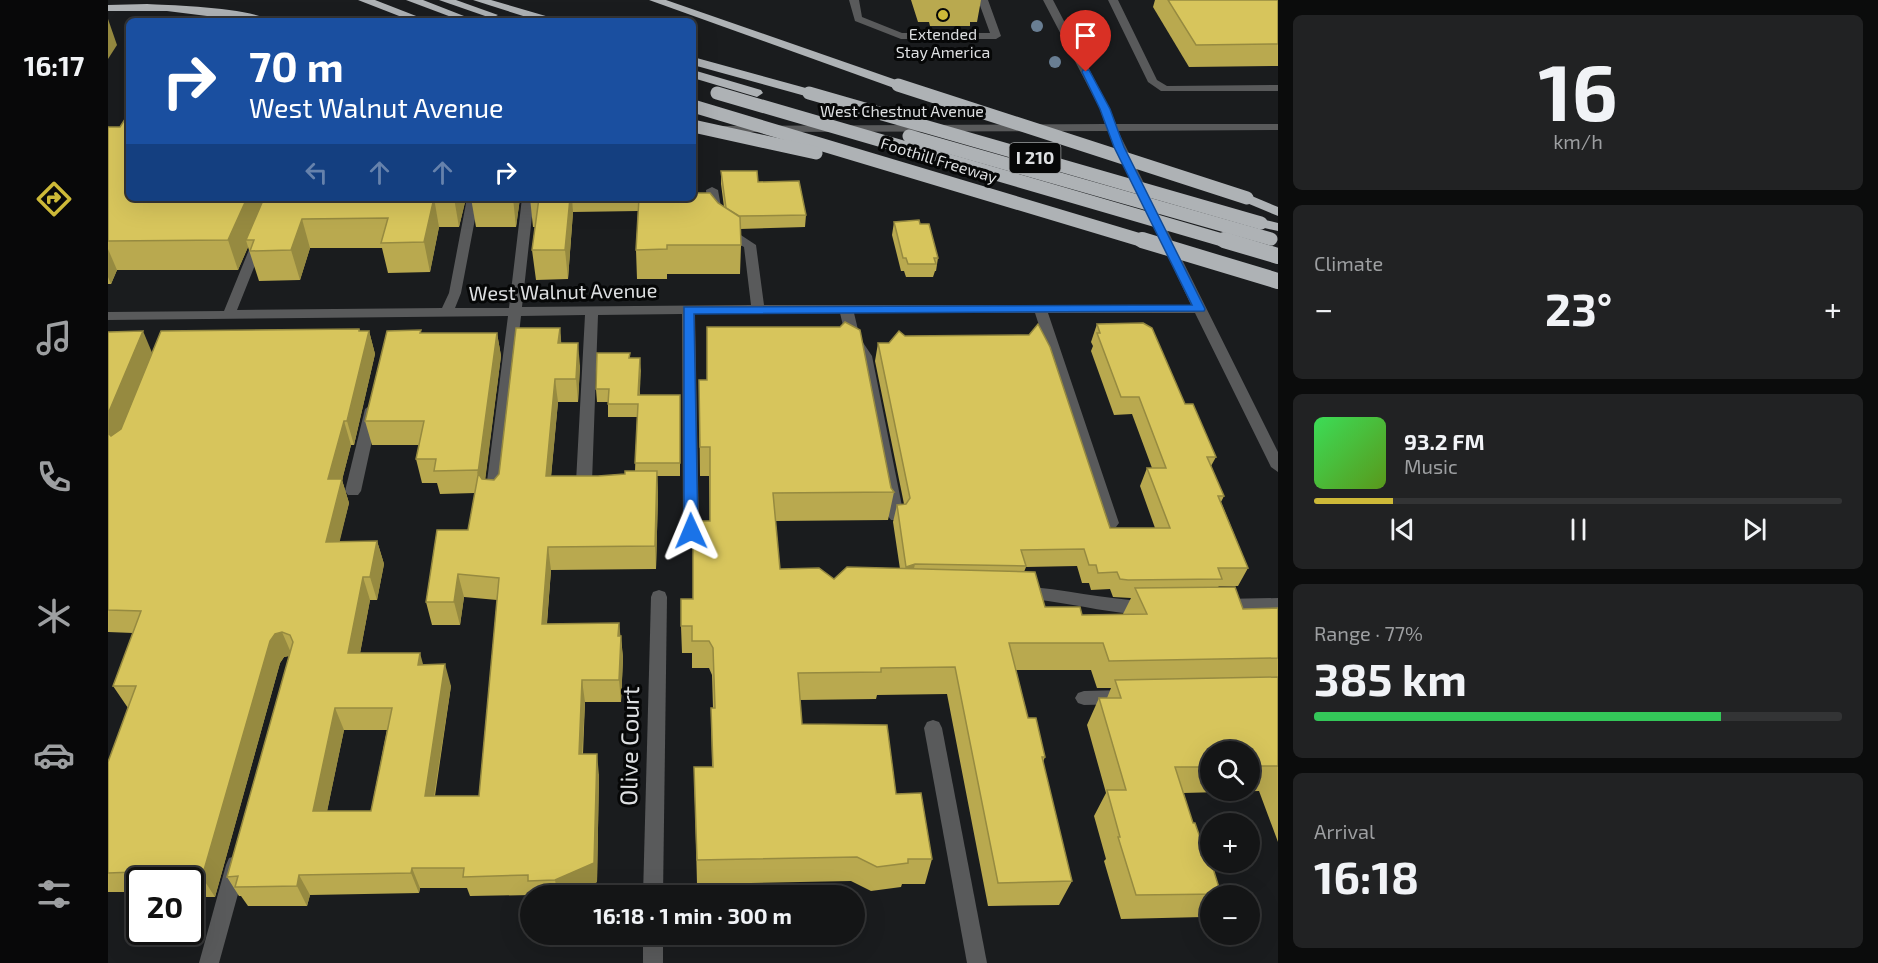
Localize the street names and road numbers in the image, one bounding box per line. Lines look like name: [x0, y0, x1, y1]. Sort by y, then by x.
street label: West Chestnut Avenue: [820, 101, 984, 120]
street label: Foothill Freeway: [879, 133, 1000, 186]
road number: I 210: [1010, 143, 1060, 173]
street label: West Walnut Avenue: [468, 277, 657, 305]
street label: Olive Court: [613, 686, 644, 806]

